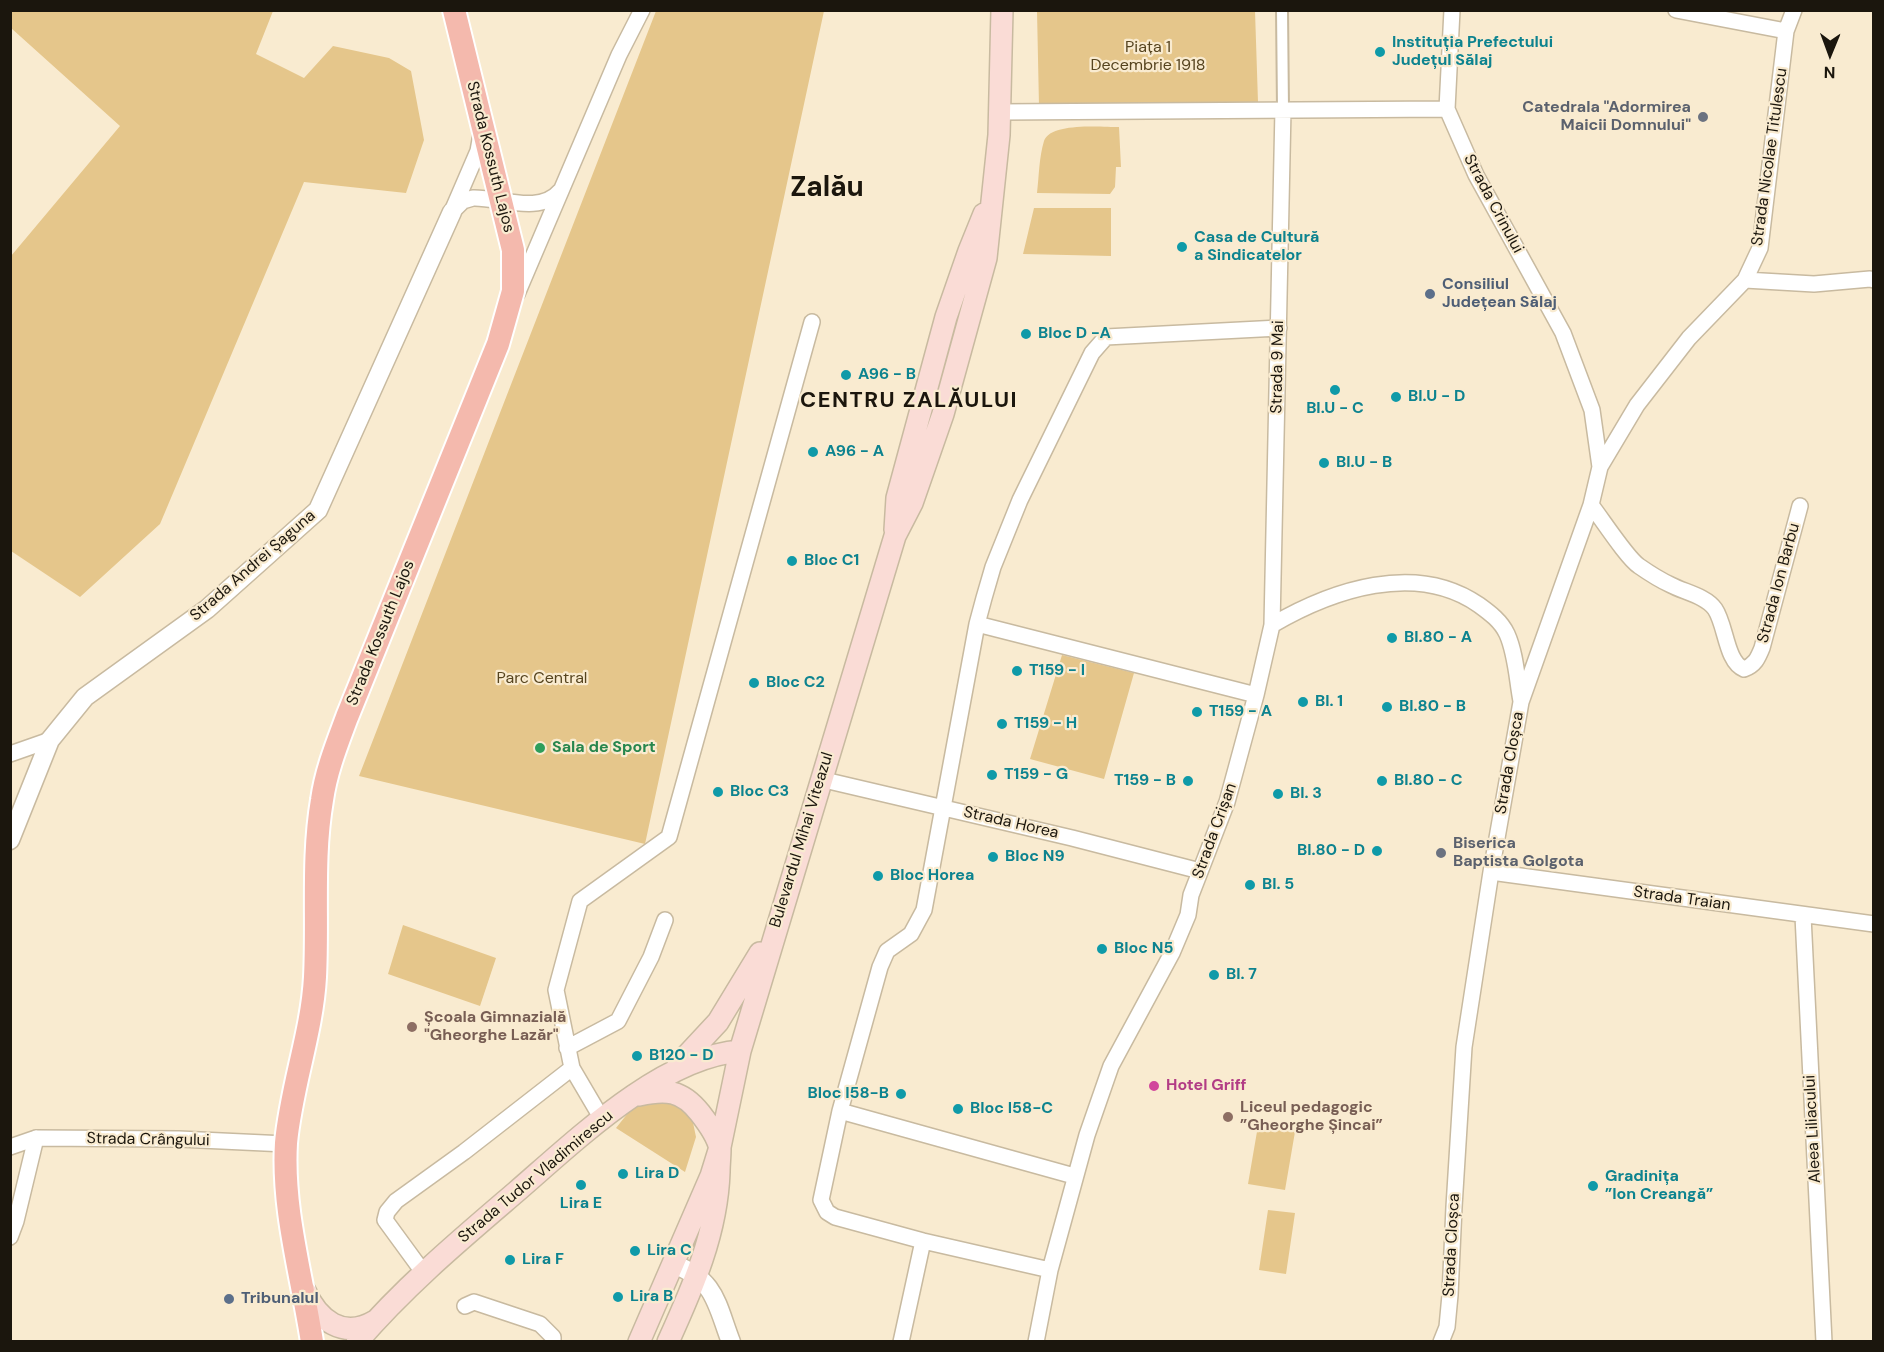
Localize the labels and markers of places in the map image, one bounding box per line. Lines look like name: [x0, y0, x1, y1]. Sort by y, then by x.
place label: Instituția Prefectului Județul Sălaj: [1392, 33, 1553, 71]
marker: Instituția Prefectului Județul Sălaj: [1373, 45, 1387, 59]
place label: Catedrala "Adormirea Maicii Domnului": [1522, 98, 1691, 136]
marker: Catedrala "Adormirea Maicii Domnului": [1696, 110, 1710, 124]
place label: Casa de Cultură a Sindicatelor: [1194, 228, 1319, 266]
marker: Casa de Cultură a Sindicatelor: [1175, 240, 1189, 254]
place label: Consiliul Județean Sălaj: [1442, 275, 1557, 313]
marker: Consiliul Județean Sălaj: [1423, 287, 1437, 301]
place label: Bloc D -A: [1038, 324, 1111, 344]
marker: Bloc D -A: [1019, 327, 1033, 341]
place label: A96 - B: [858, 365, 916, 385]
marker: A96 - B: [839, 368, 853, 382]
marker: Bl.U - C: [1328, 383, 1342, 397]
place label: Bl.U - D: [1408, 387, 1465, 407]
marker: Bl.U - D: [1389, 390, 1403, 404]
place label: Bl.U - C: [1306, 399, 1364, 419]
place label: A96 - A: [825, 442, 884, 462]
marker: A96 - A: [806, 445, 820, 459]
place label: Bl.U - B: [1336, 453, 1392, 473]
marker: Bl.U - B: [1317, 456, 1331, 470]
place label: Bloc C1: [804, 551, 859, 571]
marker: Bloc C1: [785, 554, 799, 568]
place label: Bl.80 - A: [1404, 628, 1472, 648]
marker: Bl.80 - A: [1385, 631, 1399, 645]
place label: T159 - I: [1029, 661, 1085, 681]
marker: T159 - I: [1010, 664, 1024, 678]
place label: Bloc C2: [766, 673, 825, 693]
marker: Bloc C2: [747, 676, 761, 690]
place label: Bl. 1: [1315, 692, 1343, 712]
marker: Bl. 1: [1296, 695, 1310, 709]
place label: Bl.80 - B: [1399, 697, 1466, 717]
marker: Bl.80 - B: [1380, 700, 1394, 714]
place label: T159 - A: [1209, 702, 1272, 722]
marker: T159 - A: [1190, 705, 1204, 719]
place label: T159 - H: [1014, 714, 1077, 734]
marker: T159 - H: [995, 717, 1009, 731]
place label: Sala de Sport: [552, 738, 656, 758]
marker: Sala de Sport: [533, 741, 547, 755]
place label: T159 - G: [1004, 765, 1068, 785]
marker: T159 - G: [985, 768, 999, 782]
place label: T159 - B: [1114, 771, 1176, 791]
place label: Bl.80 - C: [1394, 771, 1462, 791]
marker: T159 - B: [1181, 774, 1195, 788]
marker: Bl.80 - C: [1375, 774, 1389, 788]
place label: Bloc C3: [730, 782, 789, 802]
place label: Bl. 3: [1290, 784, 1322, 804]
marker: Bloc C3: [711, 785, 725, 799]
marker: Bl. 3: [1271, 787, 1285, 801]
place label: Biserica Baptista Golgota: [1453, 834, 1584, 872]
place label: Bl.80 - D: [1297, 841, 1365, 861]
marker: Bl.80 - D: [1370, 844, 1384, 858]
marker: Biserica Baptista Golgota: [1434, 846, 1448, 860]
place label: Bloc N9: [1005, 847, 1065, 867]
marker: Bloc N9: [986, 850, 1000, 864]
place label: Bloc Horea: [890, 866, 974, 886]
marker: Bloc Horea: [871, 869, 885, 883]
place label: Bl. 5: [1262, 875, 1294, 895]
marker: Bl. 5: [1243, 878, 1257, 892]
place label: Bloc N5: [1114, 939, 1173, 959]
marker: Bloc N5: [1095, 942, 1109, 956]
place label: Bl. 7: [1226, 965, 1257, 985]
marker: Bl. 7: [1207, 968, 1221, 982]
place label: Școala Gimnazială "Gheorghe Lazăr": [424, 1008, 566, 1046]
marker: Școala Gimnazială "Gheorghe Lazăr": [405, 1020, 419, 1034]
place label: B120 - D: [649, 1046, 714, 1066]
marker: B120 - D: [630, 1049, 644, 1063]
place label: Hotel Griff: [1166, 1076, 1246, 1096]
marker: Hotel Griff: [1147, 1079, 1161, 1093]
place label: Bloc I58-B: [807, 1084, 889, 1104]
marker: Bloc I58-B: [894, 1087, 908, 1101]
place label: Liceul pedagogic ”Gheorghe Șincai”: [1240, 1098, 1383, 1136]
place label: Bloc I58-C: [970, 1099, 1053, 1119]
marker: Bloc I58-C: [951, 1102, 965, 1116]
marker: Liceul pedagogic ”Gheorghe Șincai”: [1221, 1110, 1235, 1124]
place label: Lira D: [635, 1164, 679, 1184]
marker: Lira D: [616, 1167, 630, 1181]
place label: Gradinița ”Ion Creangă”: [1605, 1167, 1713, 1205]
marker: Lira E: [574, 1178, 588, 1192]
marker: Gradinița ”Ion Creangă”: [1586, 1179, 1600, 1193]
place label: Lira E: [560, 1194, 602, 1214]
place label: Lira C: [647, 1241, 692, 1261]
marker: Lira C: [628, 1244, 642, 1258]
place label: Lira F: [522, 1250, 564, 1270]
marker: Lira F: [503, 1253, 517, 1267]
place label: Lira B: [630, 1287, 673, 1307]
place label: Tribunalul: [241, 1289, 319, 1309]
marker: Lira B: [611, 1290, 625, 1304]
marker: Tribunalul: [222, 1292, 236, 1306]

